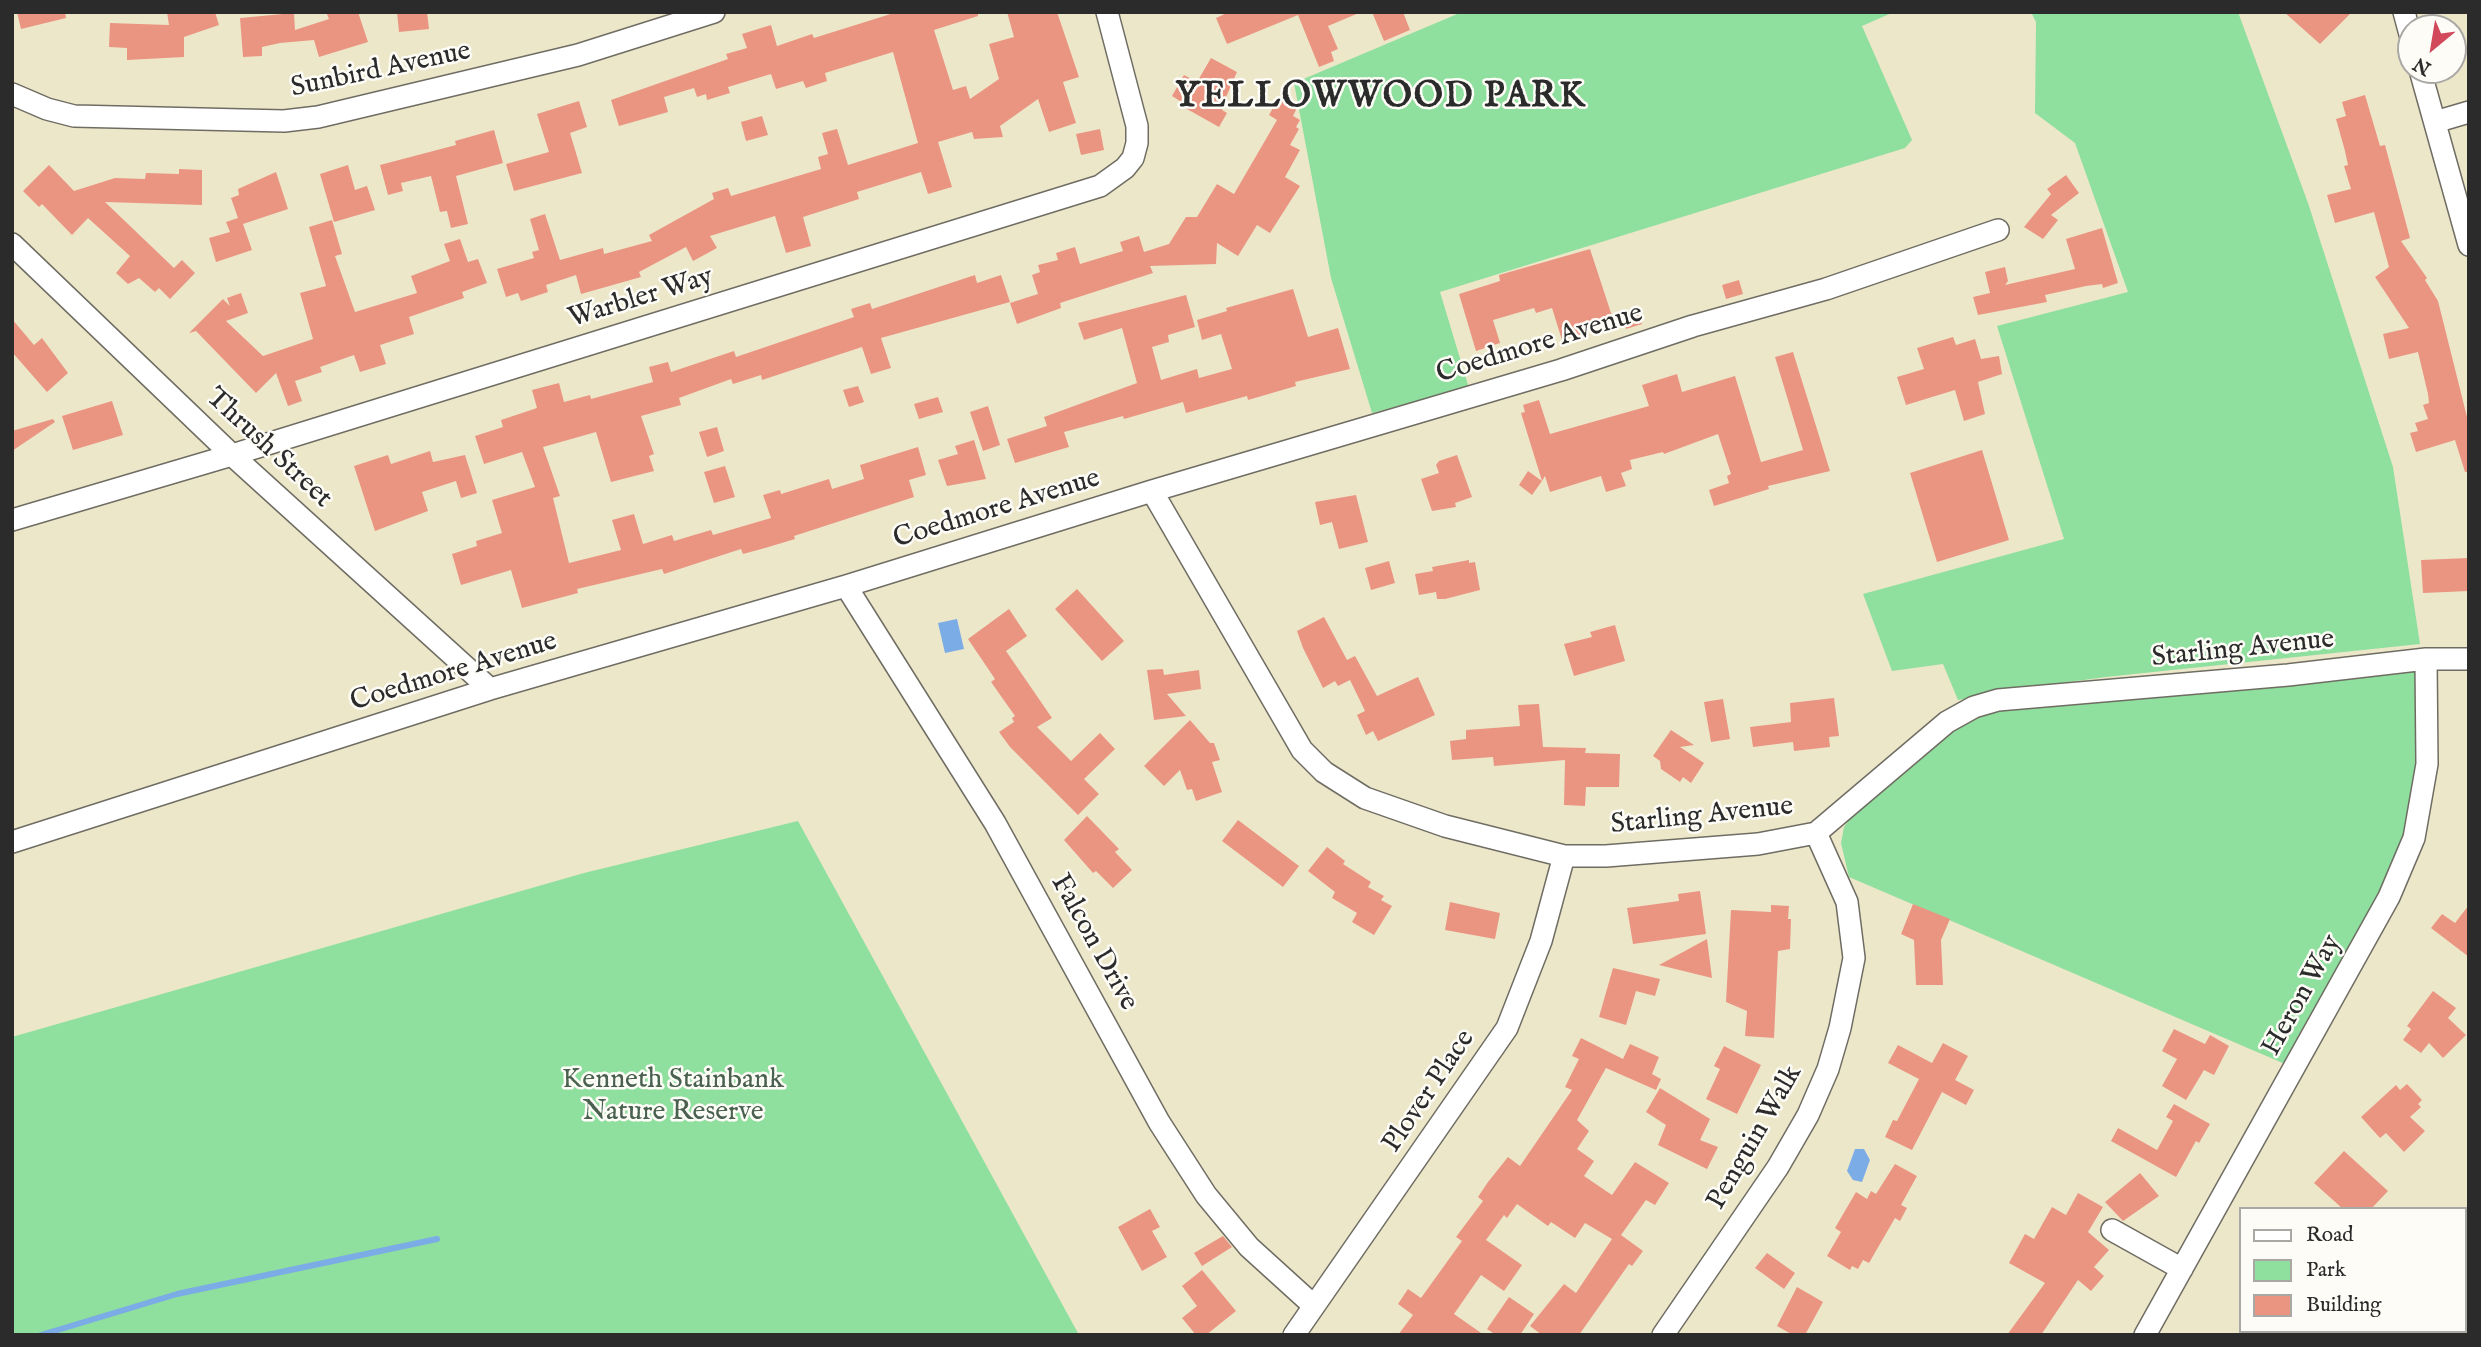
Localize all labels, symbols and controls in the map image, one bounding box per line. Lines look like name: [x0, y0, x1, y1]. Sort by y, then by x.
north arrow: [2397, 14, 2467, 84]
street label: Sunbird Avenue: [288, 36, 474, 106]
text: N: [2409, 51, 2436, 80]
district label: YELLOWWOOD PARK: [1177, 78, 1585, 120]
street label: Warbler Way: [565, 261, 717, 337]
street label: Coedmore Avenue: [1433, 298, 1647, 392]
street label: Thrush Street: [198, 382, 338, 516]
street label: Coedmore Avenue: [890, 463, 1104, 557]
street label: Starling Avenue: [2150, 624, 2336, 676]
street label: Coedmore Avenue: [347, 626, 561, 720]
street label: Starling Avenue: [1609, 791, 1795, 843]
street label: Falcon Drive: [1042, 869, 1144, 1017]
street label: Heron Way: [2256, 930, 2350, 1062]
street label: Plover Place: [1377, 1024, 1483, 1160]
street label: Penguin Walk: [1701, 1060, 1811, 1216]
park label: Kenneth Stainbank Nature Reserve: [562, 1064, 784, 1130]
legend: [2240, 1207, 2467, 1333]
text: Road: [2306, 1222, 2353, 1249]
text: Park: [2306, 1257, 2346, 1284]
text: Building: [2306, 1292, 2381, 1319]

